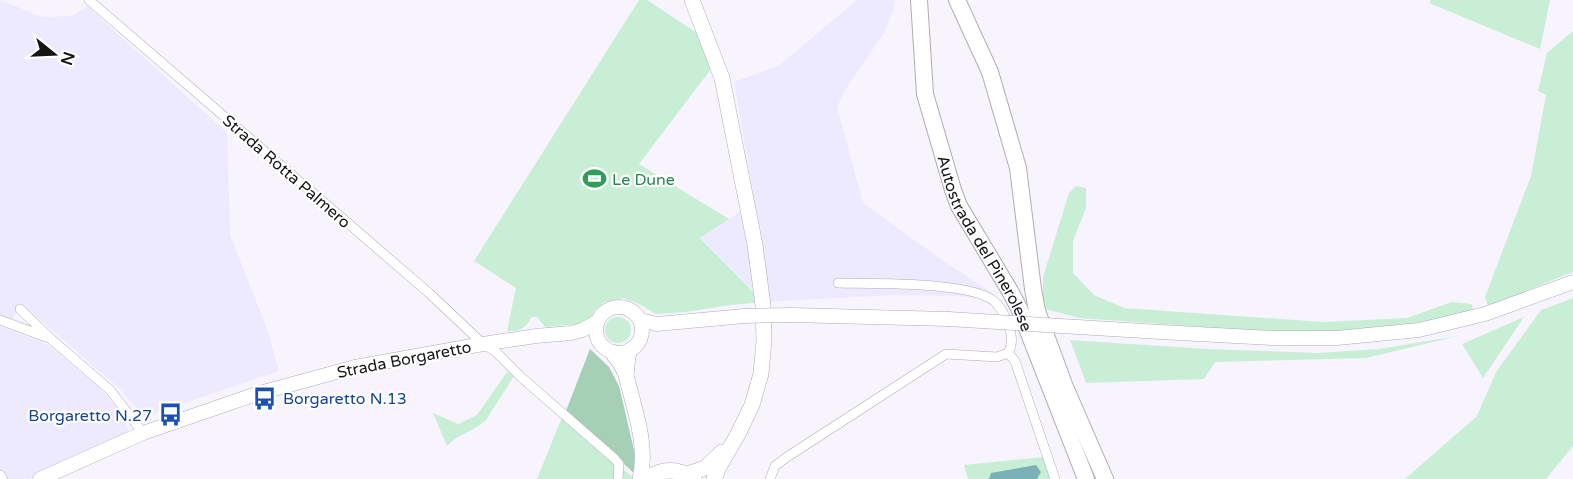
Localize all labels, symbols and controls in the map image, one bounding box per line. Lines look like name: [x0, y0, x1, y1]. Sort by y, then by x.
north arrow: [24, 24, 84, 84]
text: N: [56, 49, 79, 68]
street label: Strada Rotta Palmero: [218, 111, 354, 233]
street label: Autostrada del Pinerolese: [932, 153, 1036, 334]
sports icon: Le Dune: [581, 166, 607, 192]
place label: Le Dune: [612, 170, 675, 190]
street label: Strada Borgaretto: [335, 337, 473, 383]
bus stop icon: Borgaretto N.13: [252, 385, 278, 411]
place label: Borgaretto N.13: [283, 389, 407, 409]
bus stop icon: Borgaretto N.27: [157, 402, 183, 428]
place label: Borgaretto N.27: [28, 406, 152, 426]

